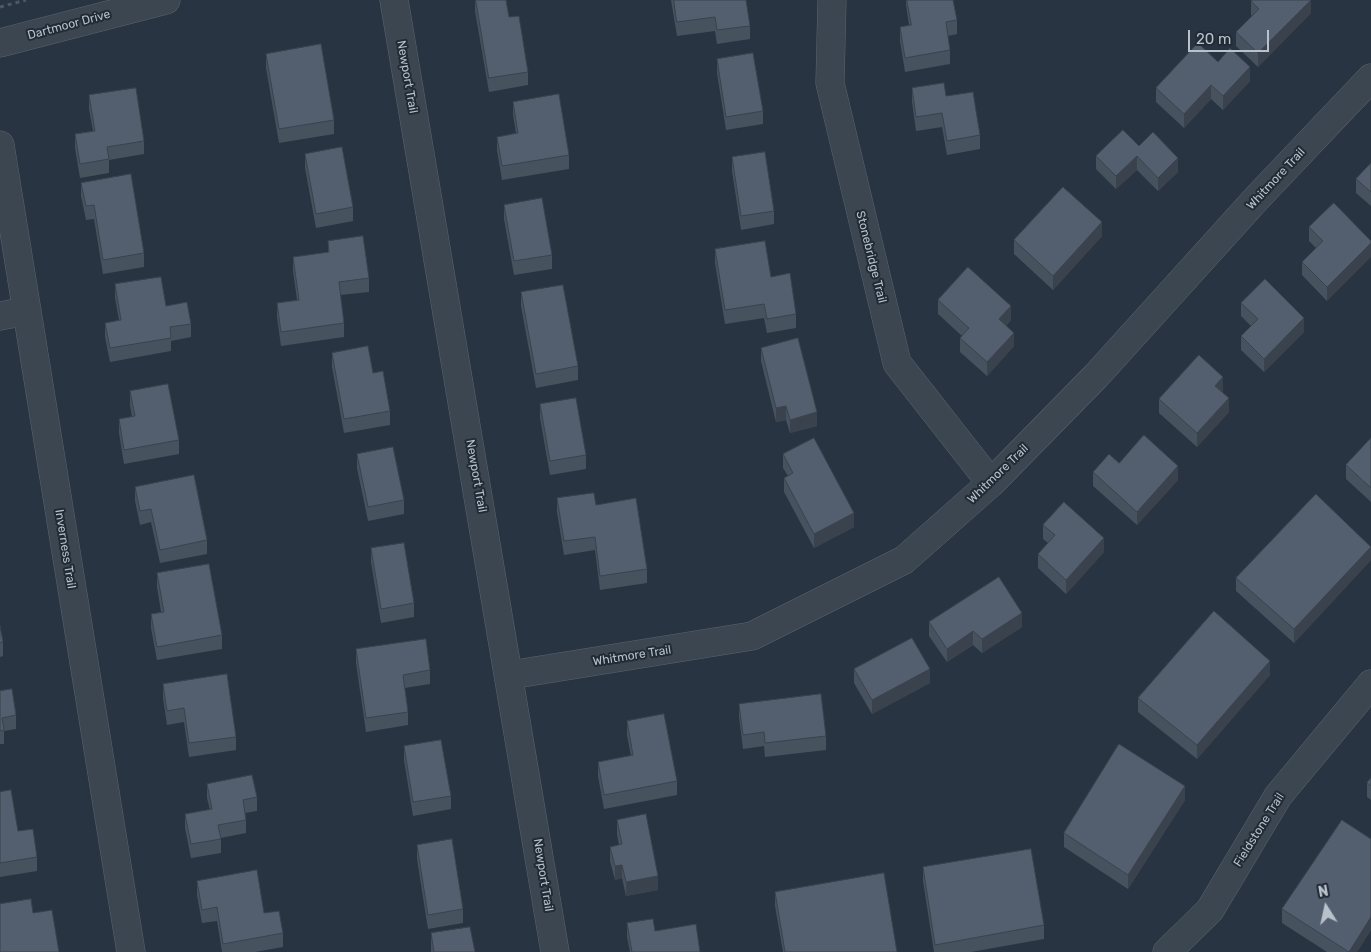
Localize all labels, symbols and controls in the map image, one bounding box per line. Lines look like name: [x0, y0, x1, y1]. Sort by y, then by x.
street label: Dartmoor Drive: [26, 7, 112, 43]
scale bar: [1191, 20, 1272, 52]
text: 20 m: [1196, 30, 1231, 48]
street label: Newport Trail: [394, 39, 420, 115]
street label: Whitmore Trail: [1244, 145, 1308, 213]
street label: Stonebridge Trail: [853, 209, 889, 305]
street label: Newport Trail: [463, 438, 489, 514]
street label: Whitmore Trail: [965, 441, 1031, 507]
street label: Inverness Trail: [52, 508, 78, 590]
street label: Whitmore Trail: [592, 643, 672, 669]
street label: Fieldstone Trail: [1231, 790, 1287, 870]
street label: Newport Trail: [530, 838, 556, 912]
north arrow: [1301, 882, 1351, 932]
text: N: [1317, 882, 1330, 901]

